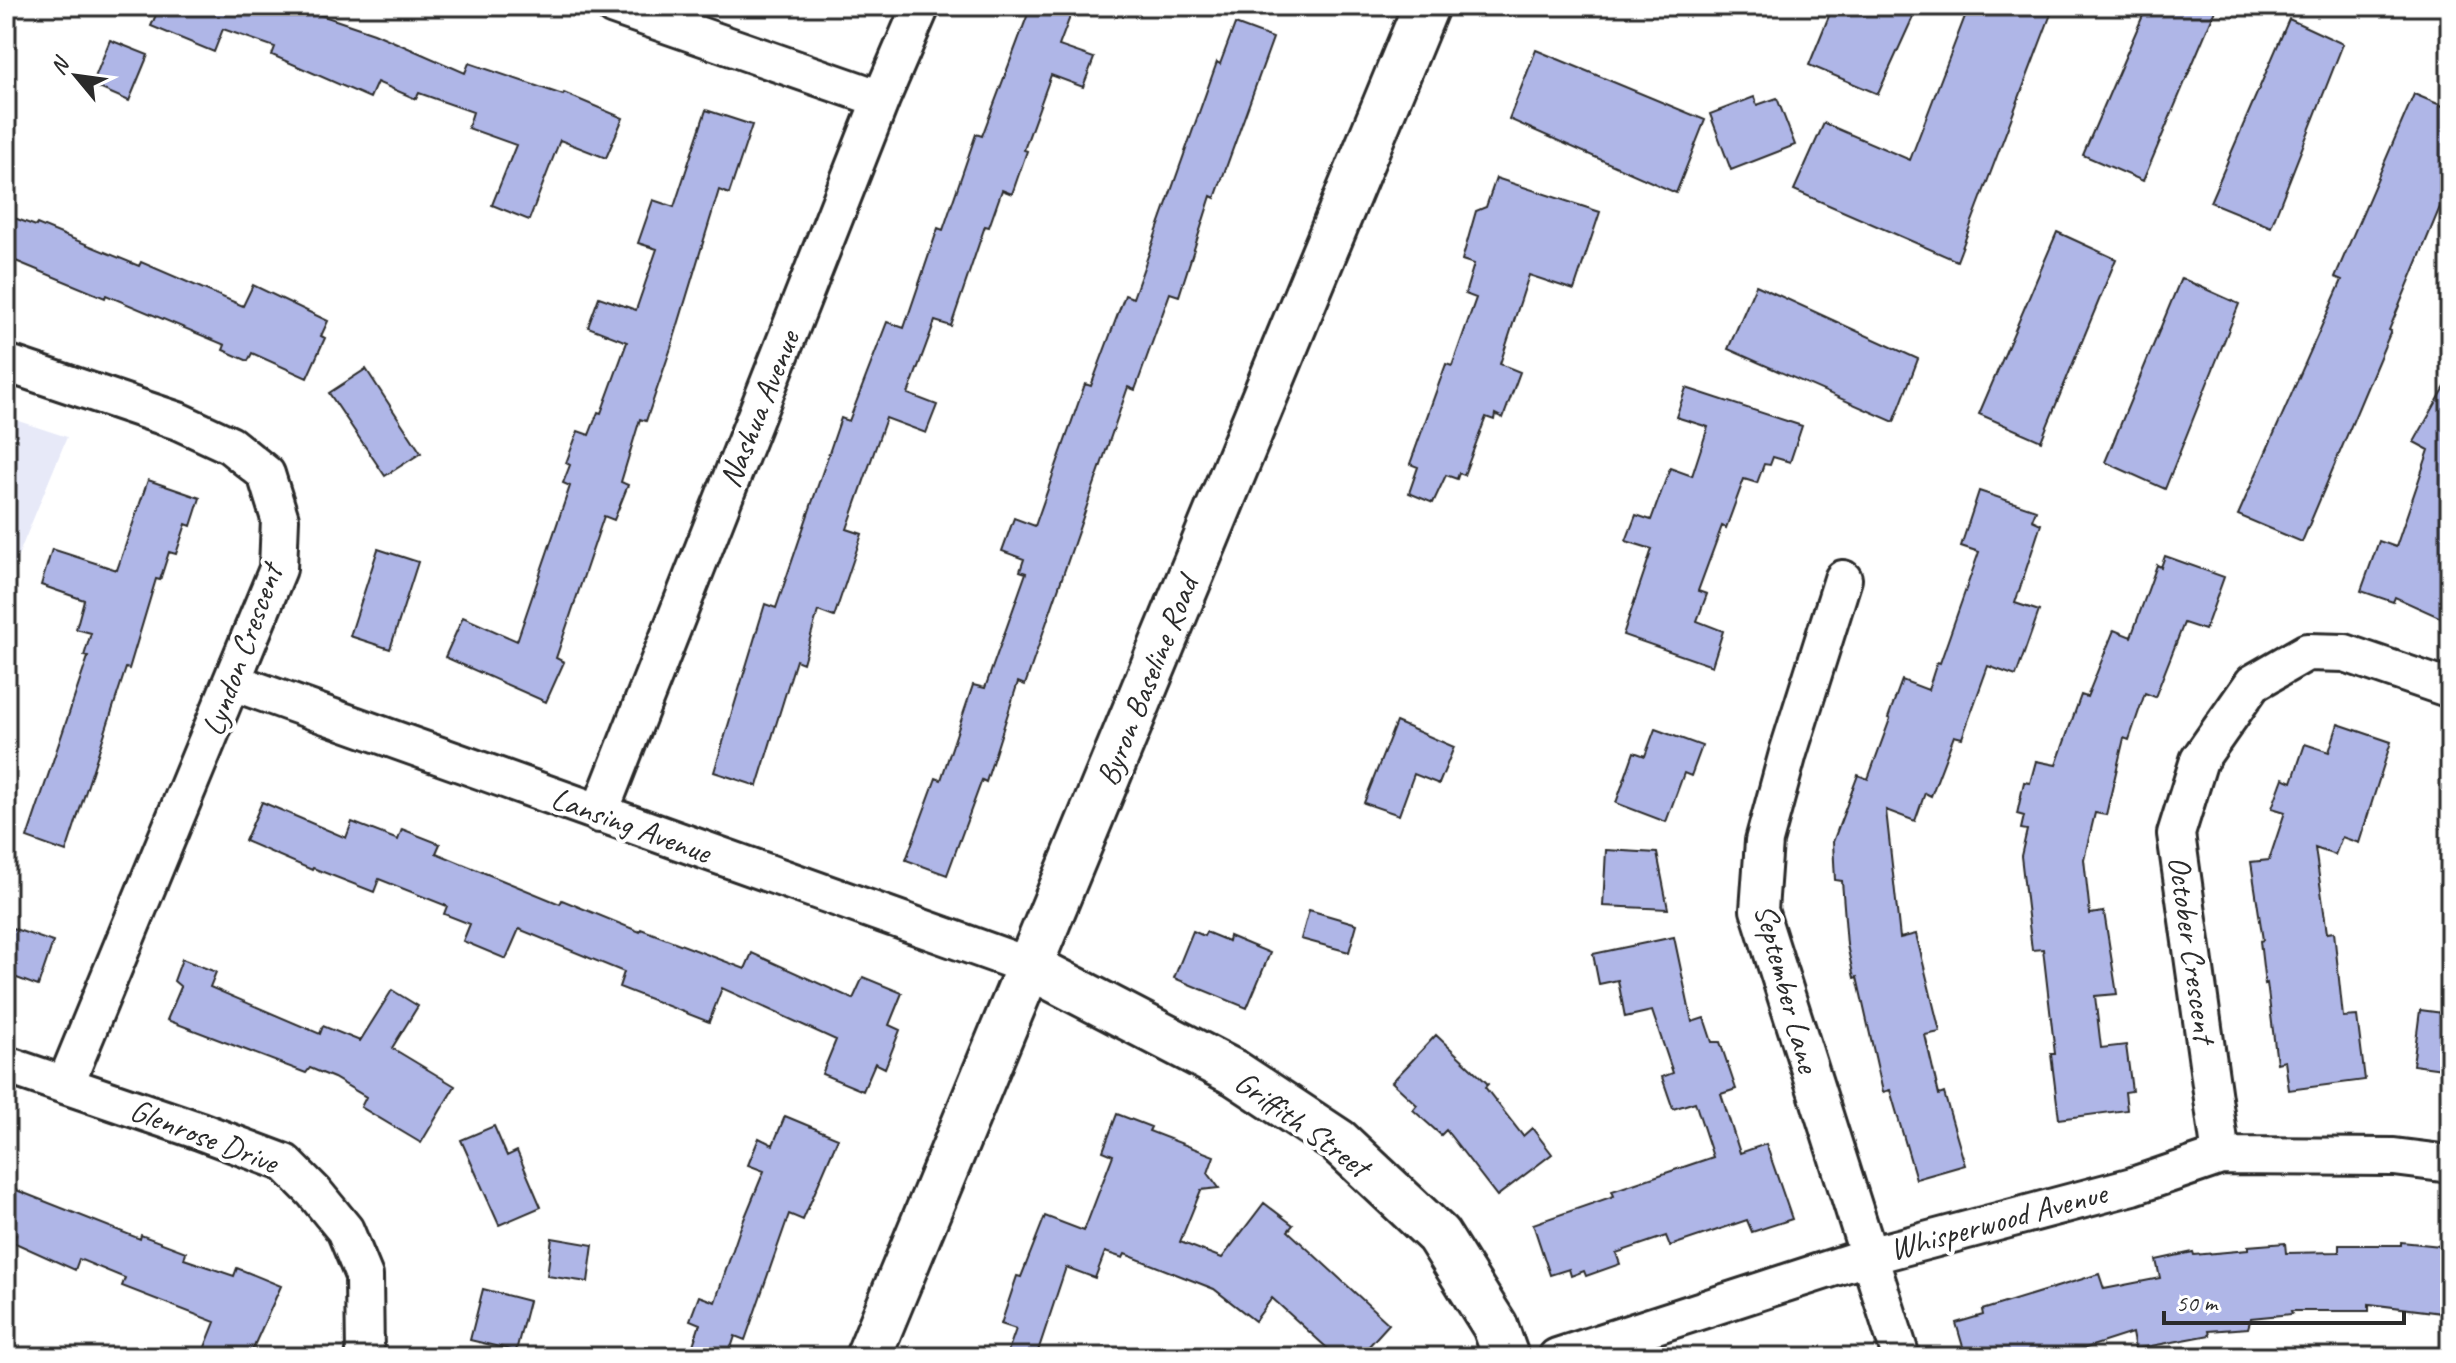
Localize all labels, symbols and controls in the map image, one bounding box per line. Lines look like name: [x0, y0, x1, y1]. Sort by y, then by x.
north arrow: [36, 36, 116, 116]
text: N: [44, 51, 77, 80]
street label: Nashua Avenue: [709, 322, 810, 493]
street label: Lyndon Crescent: [192, 555, 293, 741]
street label: Byron Baseline Road: [1086, 566, 1209, 791]
street label: Lansing Avenue: [546, 777, 718, 874]
street label: October Crescent: [2159, 853, 2226, 1049]
street label: September Lane: [1745, 899, 1830, 1079]
street label: Griffith Street: [1227, 1061, 1381, 1189]
street label: Glenrose Drive: [124, 1089, 286, 1184]
street label: Whisperwood Avenue: [1885, 1172, 2113, 1270]
scale bar: [2164, 1275, 2404, 1325]
text: 50 m: [2176, 1288, 2219, 1318]

